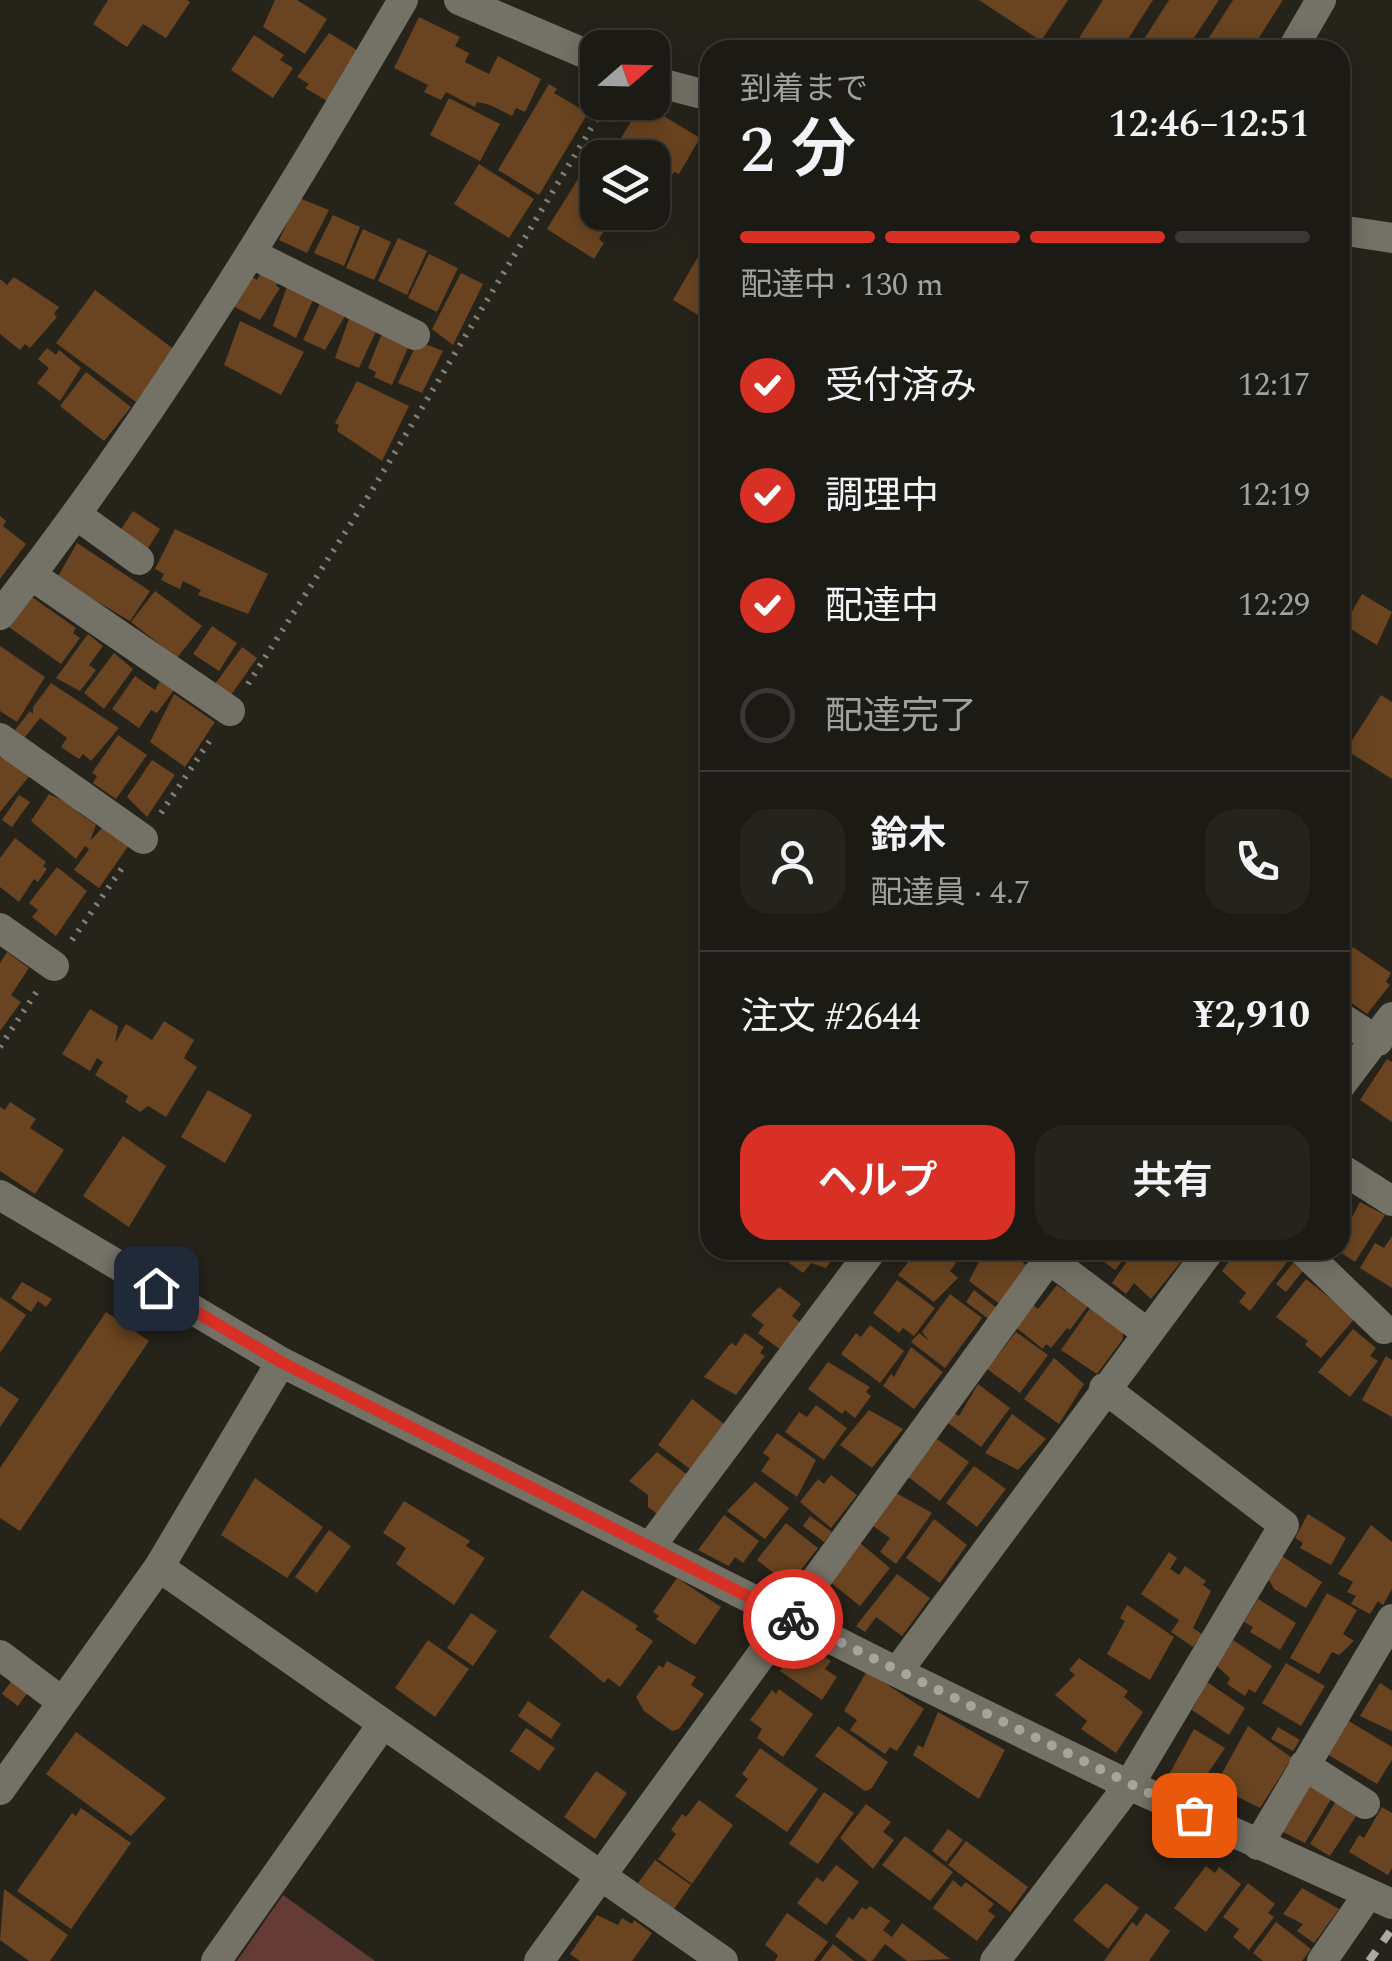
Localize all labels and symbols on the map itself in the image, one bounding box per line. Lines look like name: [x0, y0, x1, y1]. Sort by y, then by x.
north arrow: [580, 30, 670, 120]
pin: [114, 1246, 199, 1331]
courier: [743, 1569, 843, 1669]
pin: [1152, 1773, 1237, 1858]

